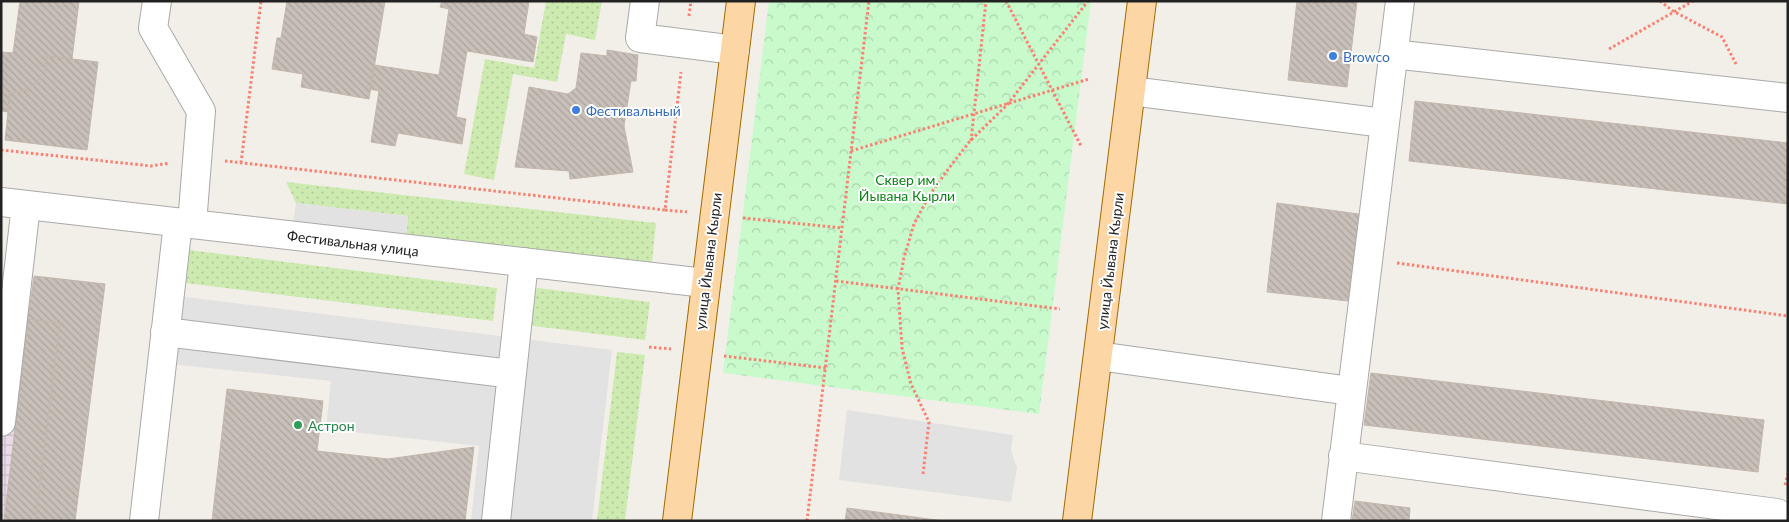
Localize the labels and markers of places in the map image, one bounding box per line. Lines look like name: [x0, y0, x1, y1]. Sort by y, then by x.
place label: Browco: [1343, 48, 1390, 65]
marker: Browco: [1327, 50, 1339, 62]
place label: Фестивальный: [586, 102, 681, 119]
marker: Фестивальный: [570, 104, 582, 116]
place label: Астрон: [308, 417, 355, 434]
marker: Астрон: [292, 419, 304, 431]

